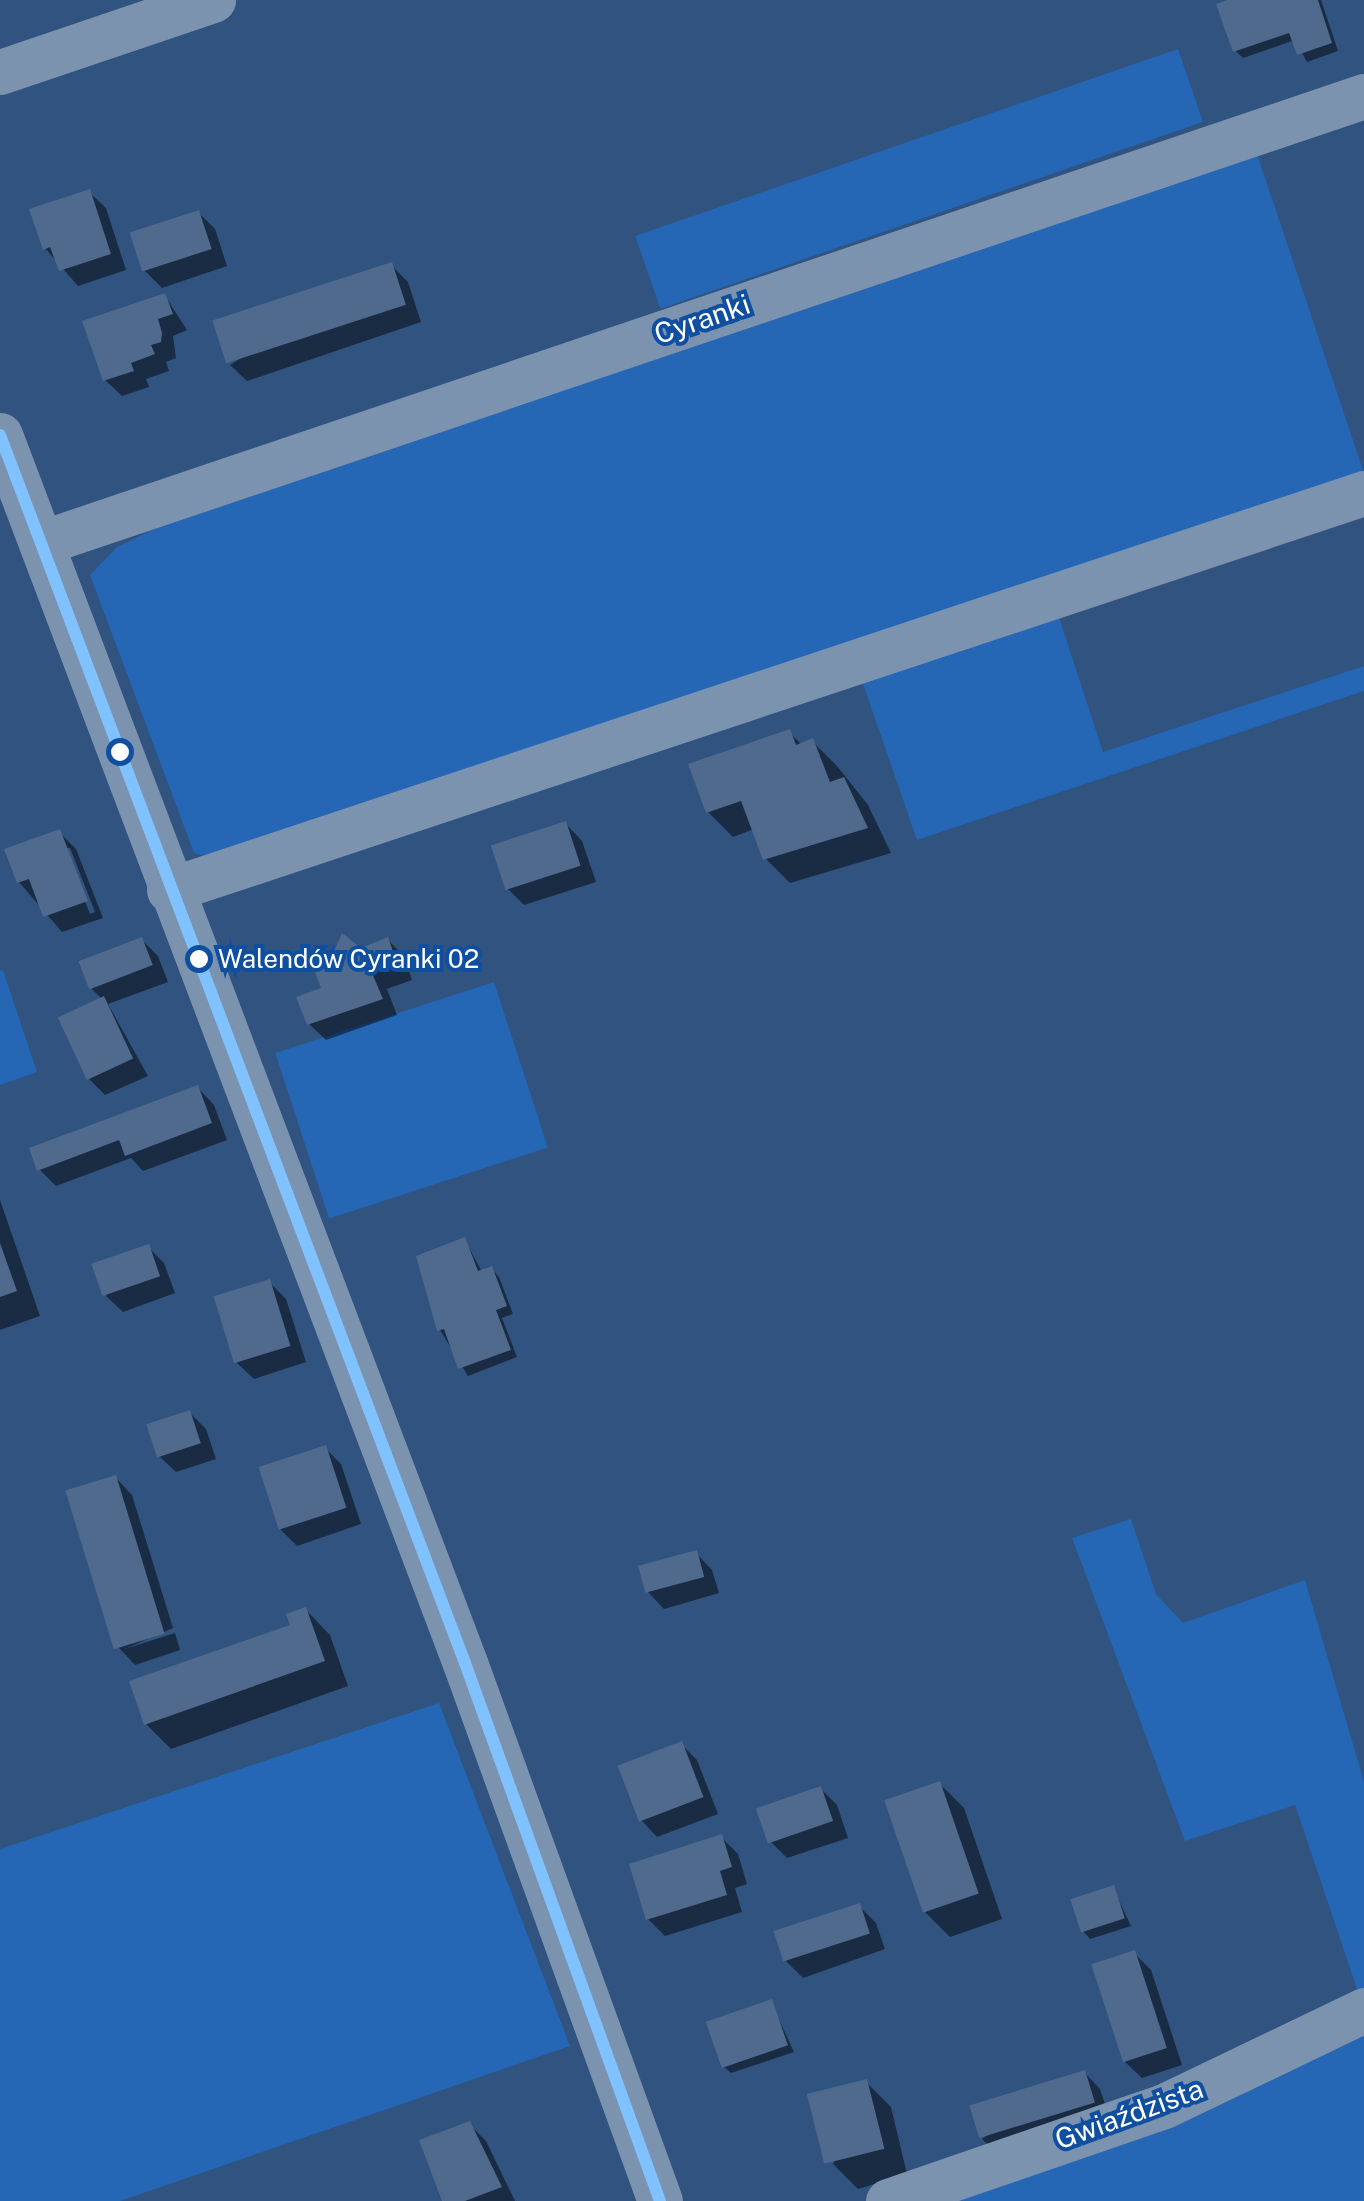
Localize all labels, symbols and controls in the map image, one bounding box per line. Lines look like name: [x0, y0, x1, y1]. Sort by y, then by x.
street label: Cyranki: [650, 287, 754, 351]
unlabelled marker: [110, 742, 130, 762]
place label: Walendów Cyranki 02: [218, 943, 479, 975]
marker: Walendów Cyranki 02: [189, 949, 209, 969]
street label: Gwiaździsta: [1050, 2072, 1208, 2156]

